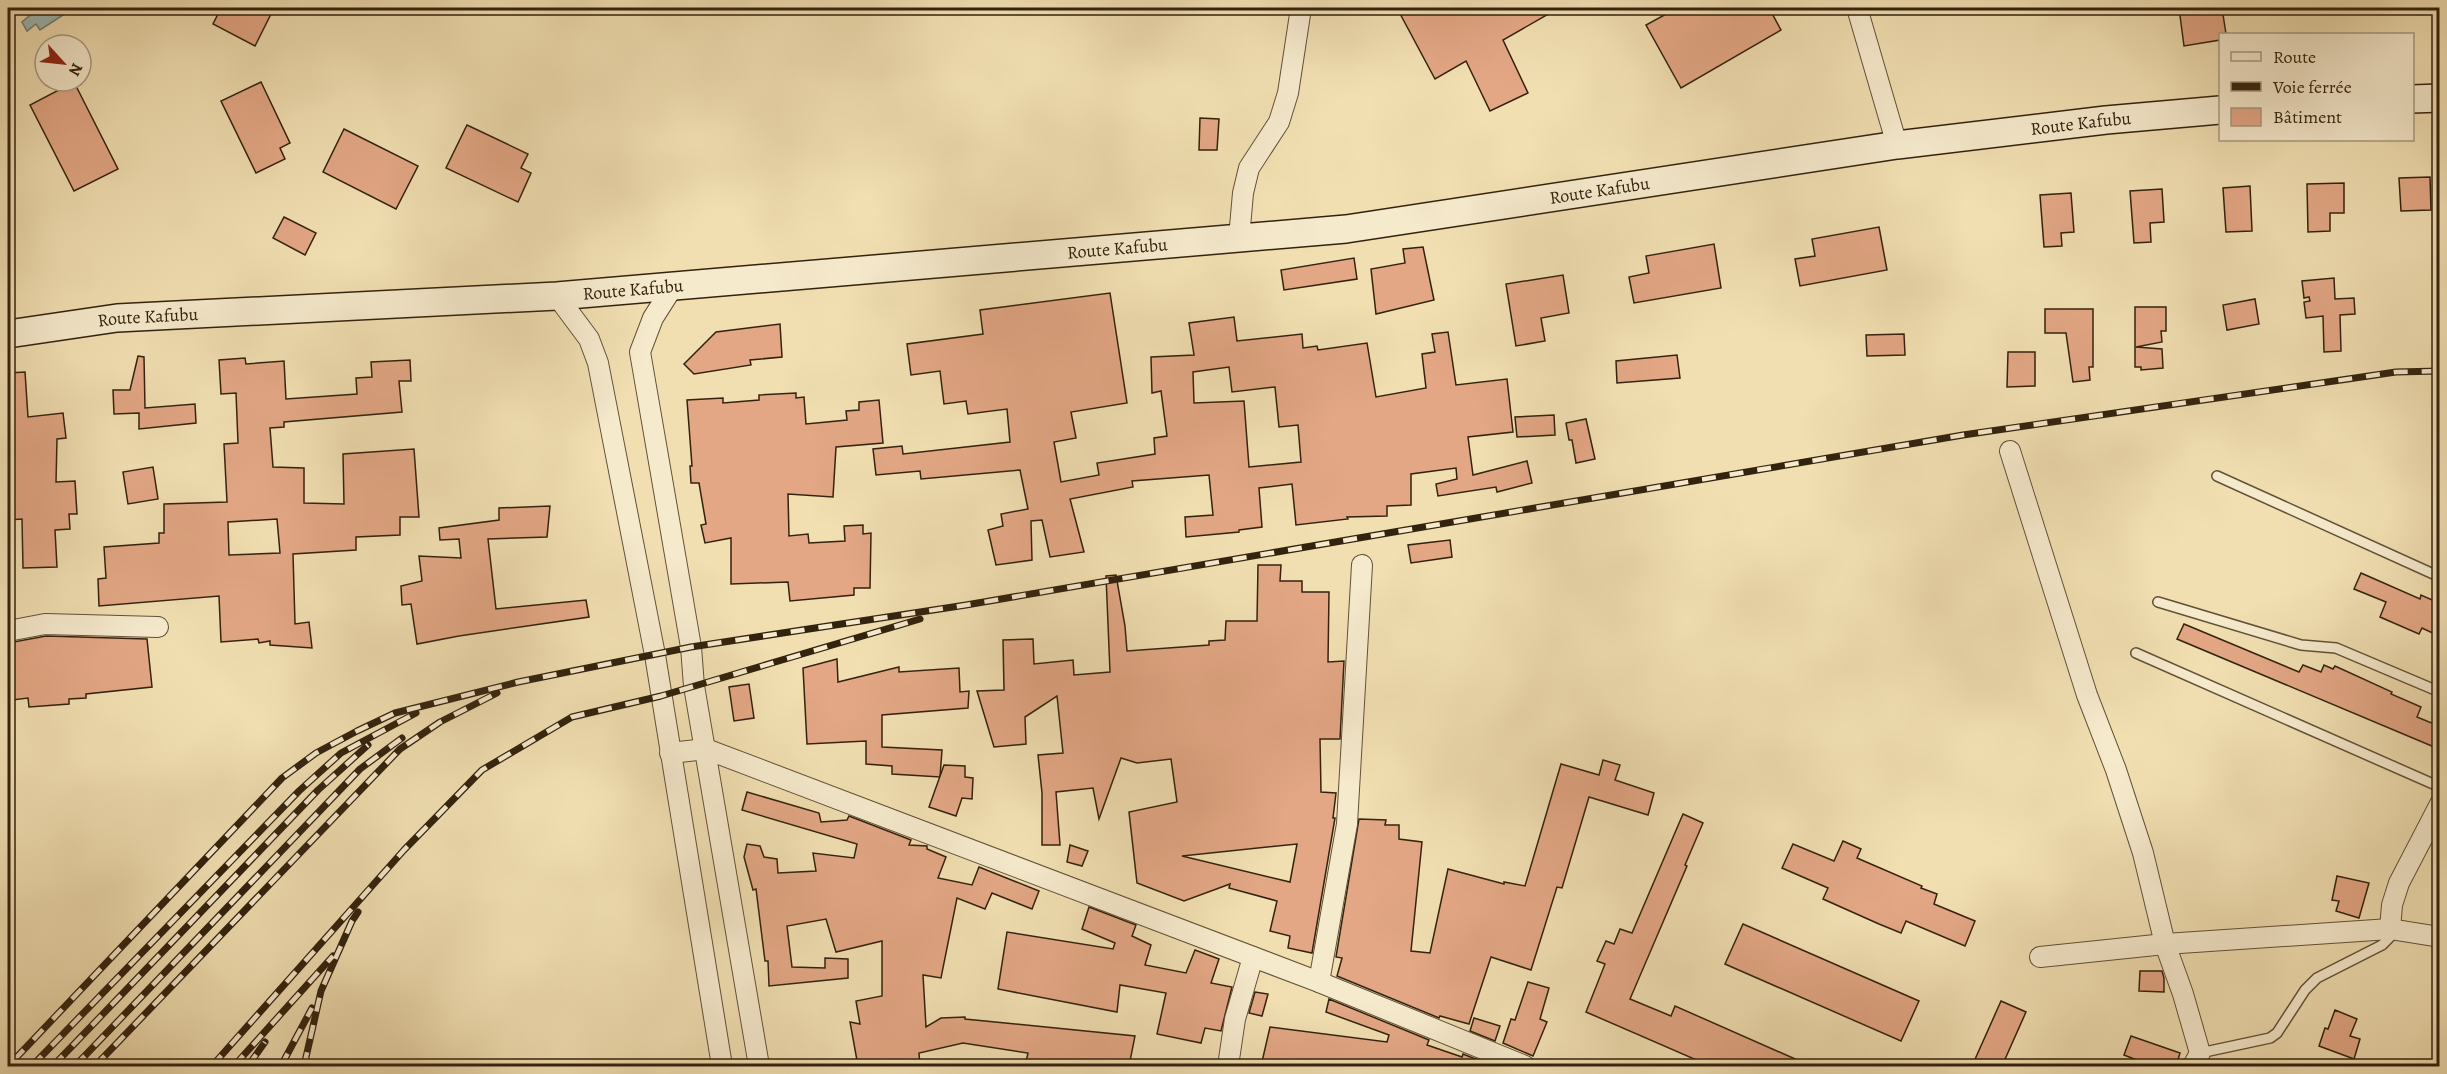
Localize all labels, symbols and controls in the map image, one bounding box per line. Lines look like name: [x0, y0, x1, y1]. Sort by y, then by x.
north arrow: [33, 33, 93, 93]
legend: [2219, 33, 2414, 141]
text: Route: [2273, 45, 2316, 69]
text: N: [63, 59, 88, 80]
text: Voie ferrée: [2272, 75, 2352, 99]
text: Bâtiment: [2273, 105, 2342, 129]
street label: Route Kafubu: [2029, 106, 2132, 141]
street label: Route Kafubu: [1548, 171, 1651, 210]
street label: Route Kafubu: [1066, 232, 1169, 265]
street label: Route Kafubu: [582, 273, 685, 306]
street label: Route Kafubu: [96, 302, 199, 333]

